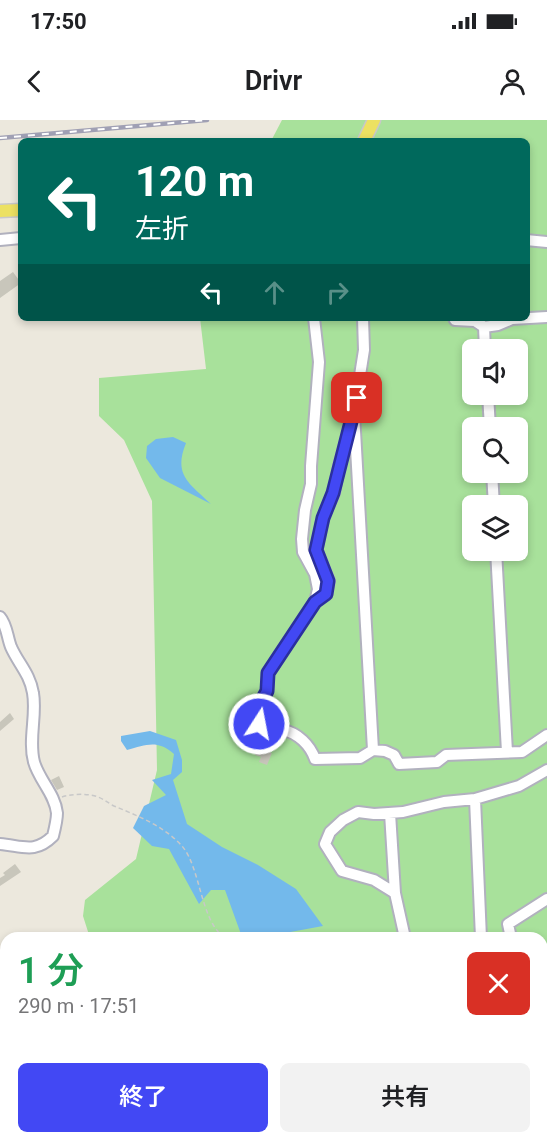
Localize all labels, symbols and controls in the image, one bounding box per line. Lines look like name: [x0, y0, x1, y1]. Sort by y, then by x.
text: 17:50: [30, 9, 87, 34]
icon: back: [18, 65, 51, 98]
text: Drivr: [245, 65, 302, 97]
icon: person: [496, 65, 529, 98]
text: 120 m: [135, 157, 254, 206]
icon: left: [36, 162, 114, 240]
text: 左折: [135, 213, 189, 245]
icon: left: [195, 276, 228, 309]
icon: ahead: [258, 276, 291, 309]
icon: right: [321, 276, 354, 309]
map controls: [462, 339, 528, 561]
button: sound: [462, 339, 528, 405]
pin: [331, 372, 382, 423]
icon: arrive: [340, 381, 373, 414]
button: search: [462, 417, 528, 483]
button: layers: [462, 495, 528, 561]
position arrow: [227, 692, 291, 756]
text: 1 分: [18, 950, 84, 992]
button: close: [467, 952, 530, 1015]
text: 290 m · 17:51: [18, 994, 139, 1018]
button: 終了: [18, 1063, 268, 1132]
button: 共有: [280, 1063, 530, 1132]

